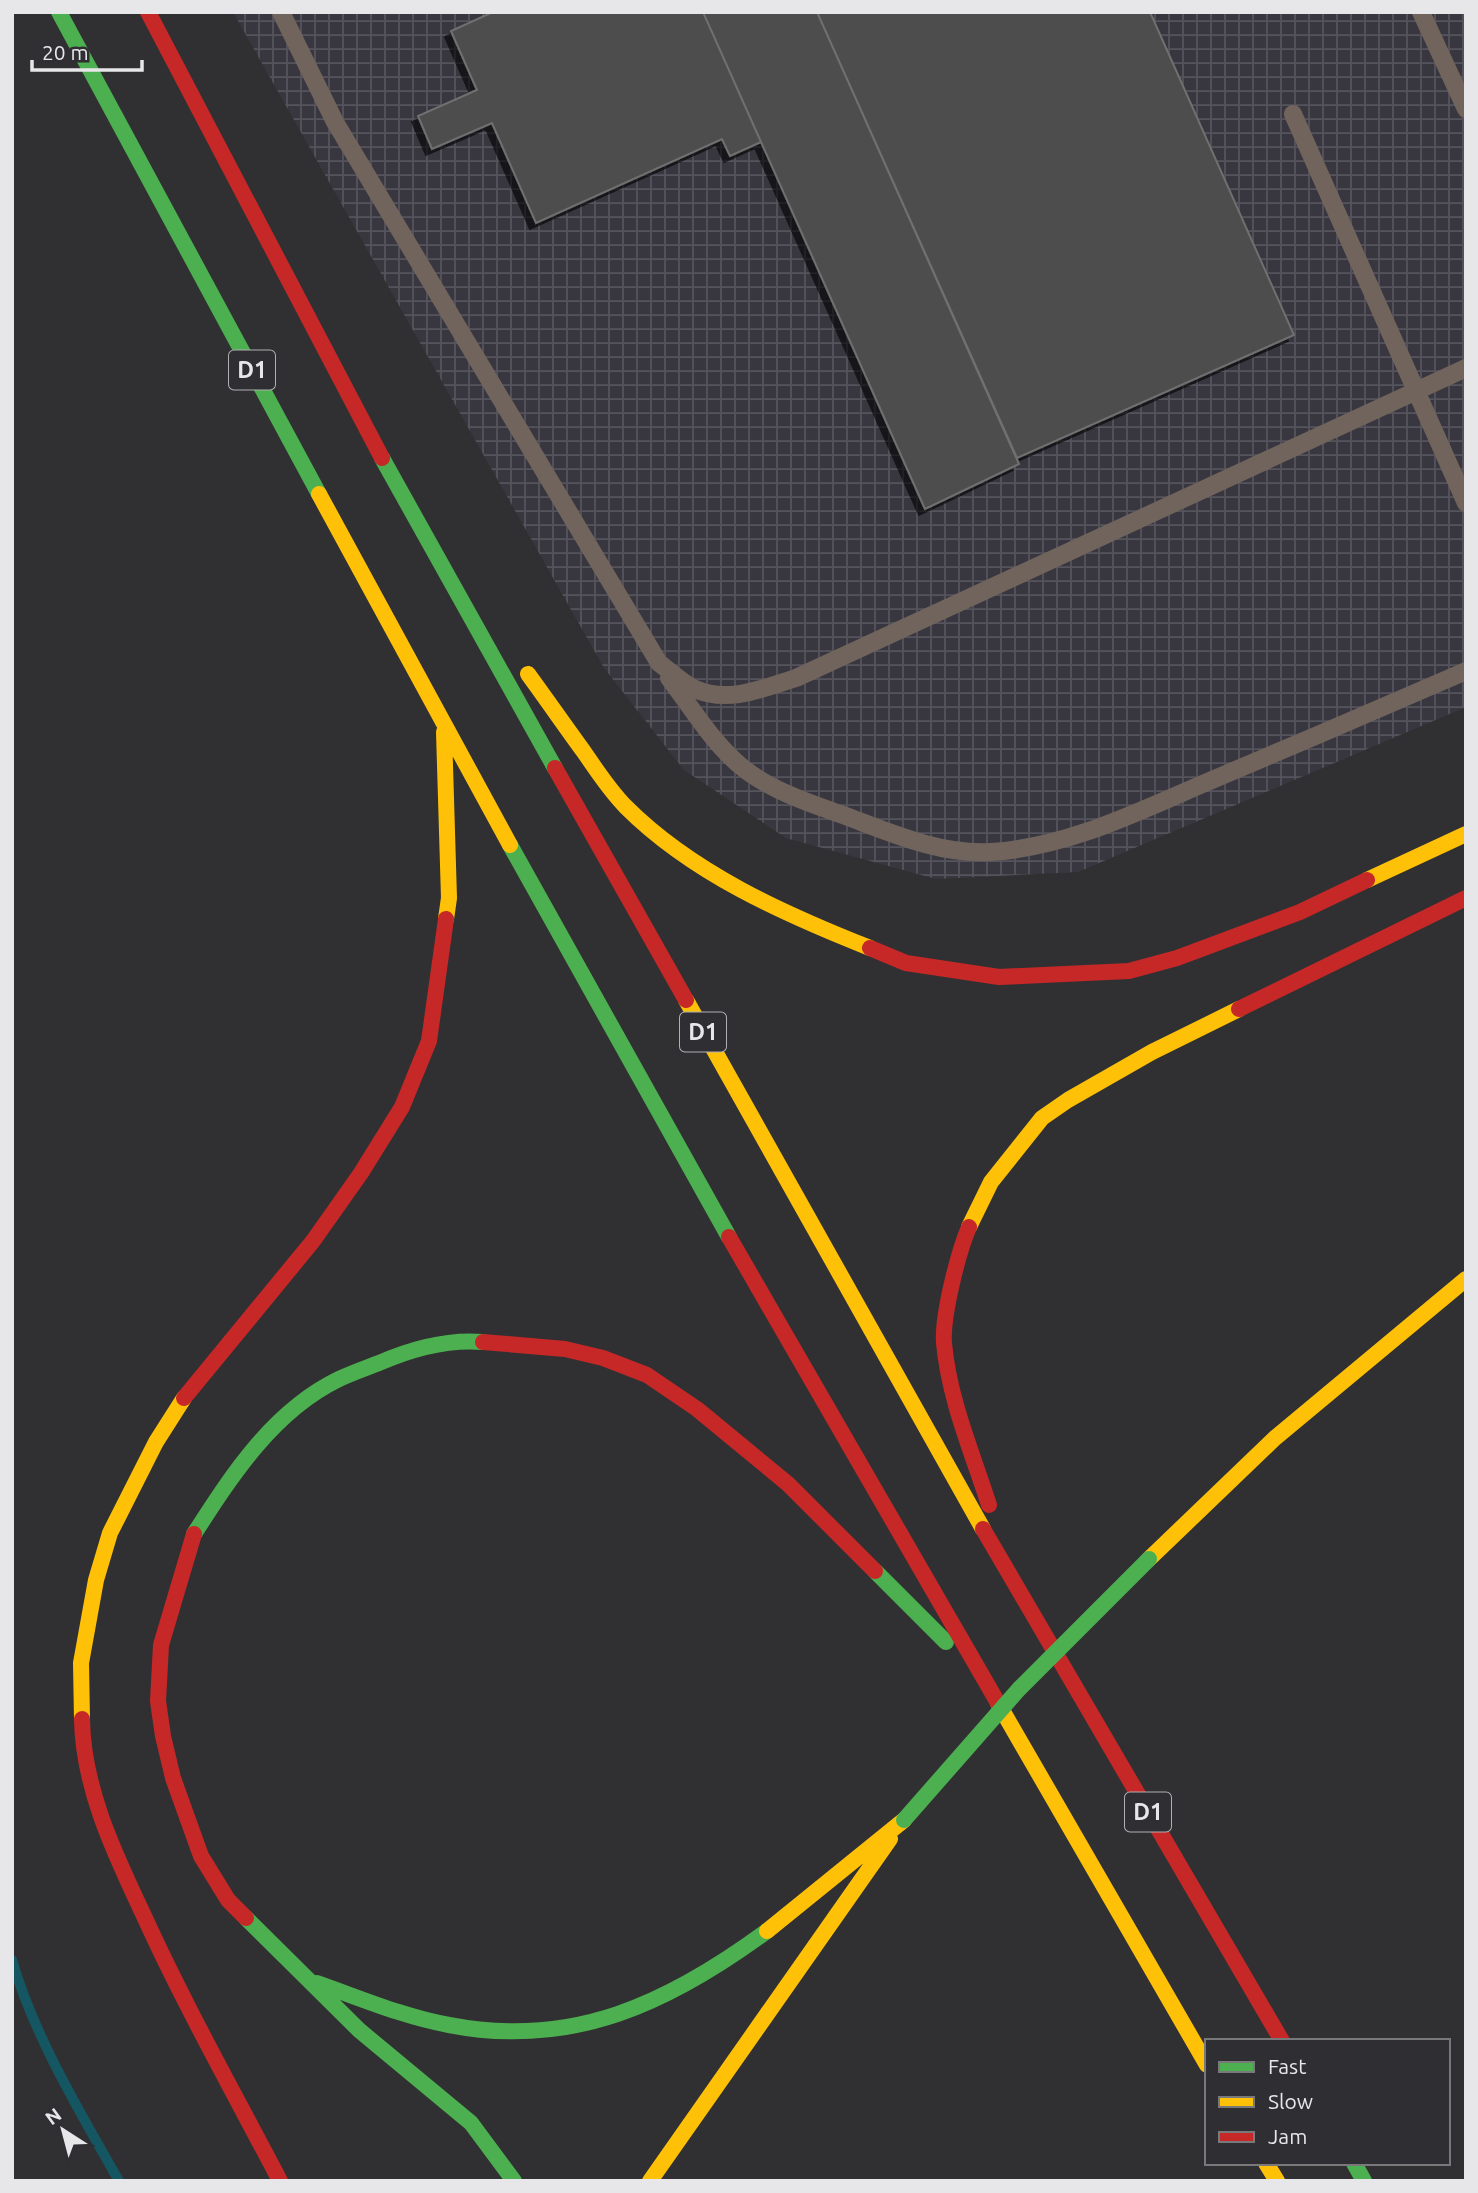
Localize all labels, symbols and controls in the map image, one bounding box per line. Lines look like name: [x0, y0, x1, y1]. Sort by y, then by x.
scale bar: [32, 28, 142, 72]
text: 20 m: [42, 40, 89, 64]
road number: D1: [229, 350, 275, 390]
road number: D1: [680, 1012, 726, 1051]
road number: D1: [1125, 1792, 1171, 1831]
legend: [1205, 2039, 1450, 2165]
text: Fast: [1268, 2054, 1306, 2078]
text: Slow: [1268, 2089, 1313, 2113]
north arrow: [28, 2095, 98, 2165]
text: N: [41, 2103, 65, 2129]
text: Jam: [1268, 2124, 1307, 2148]

